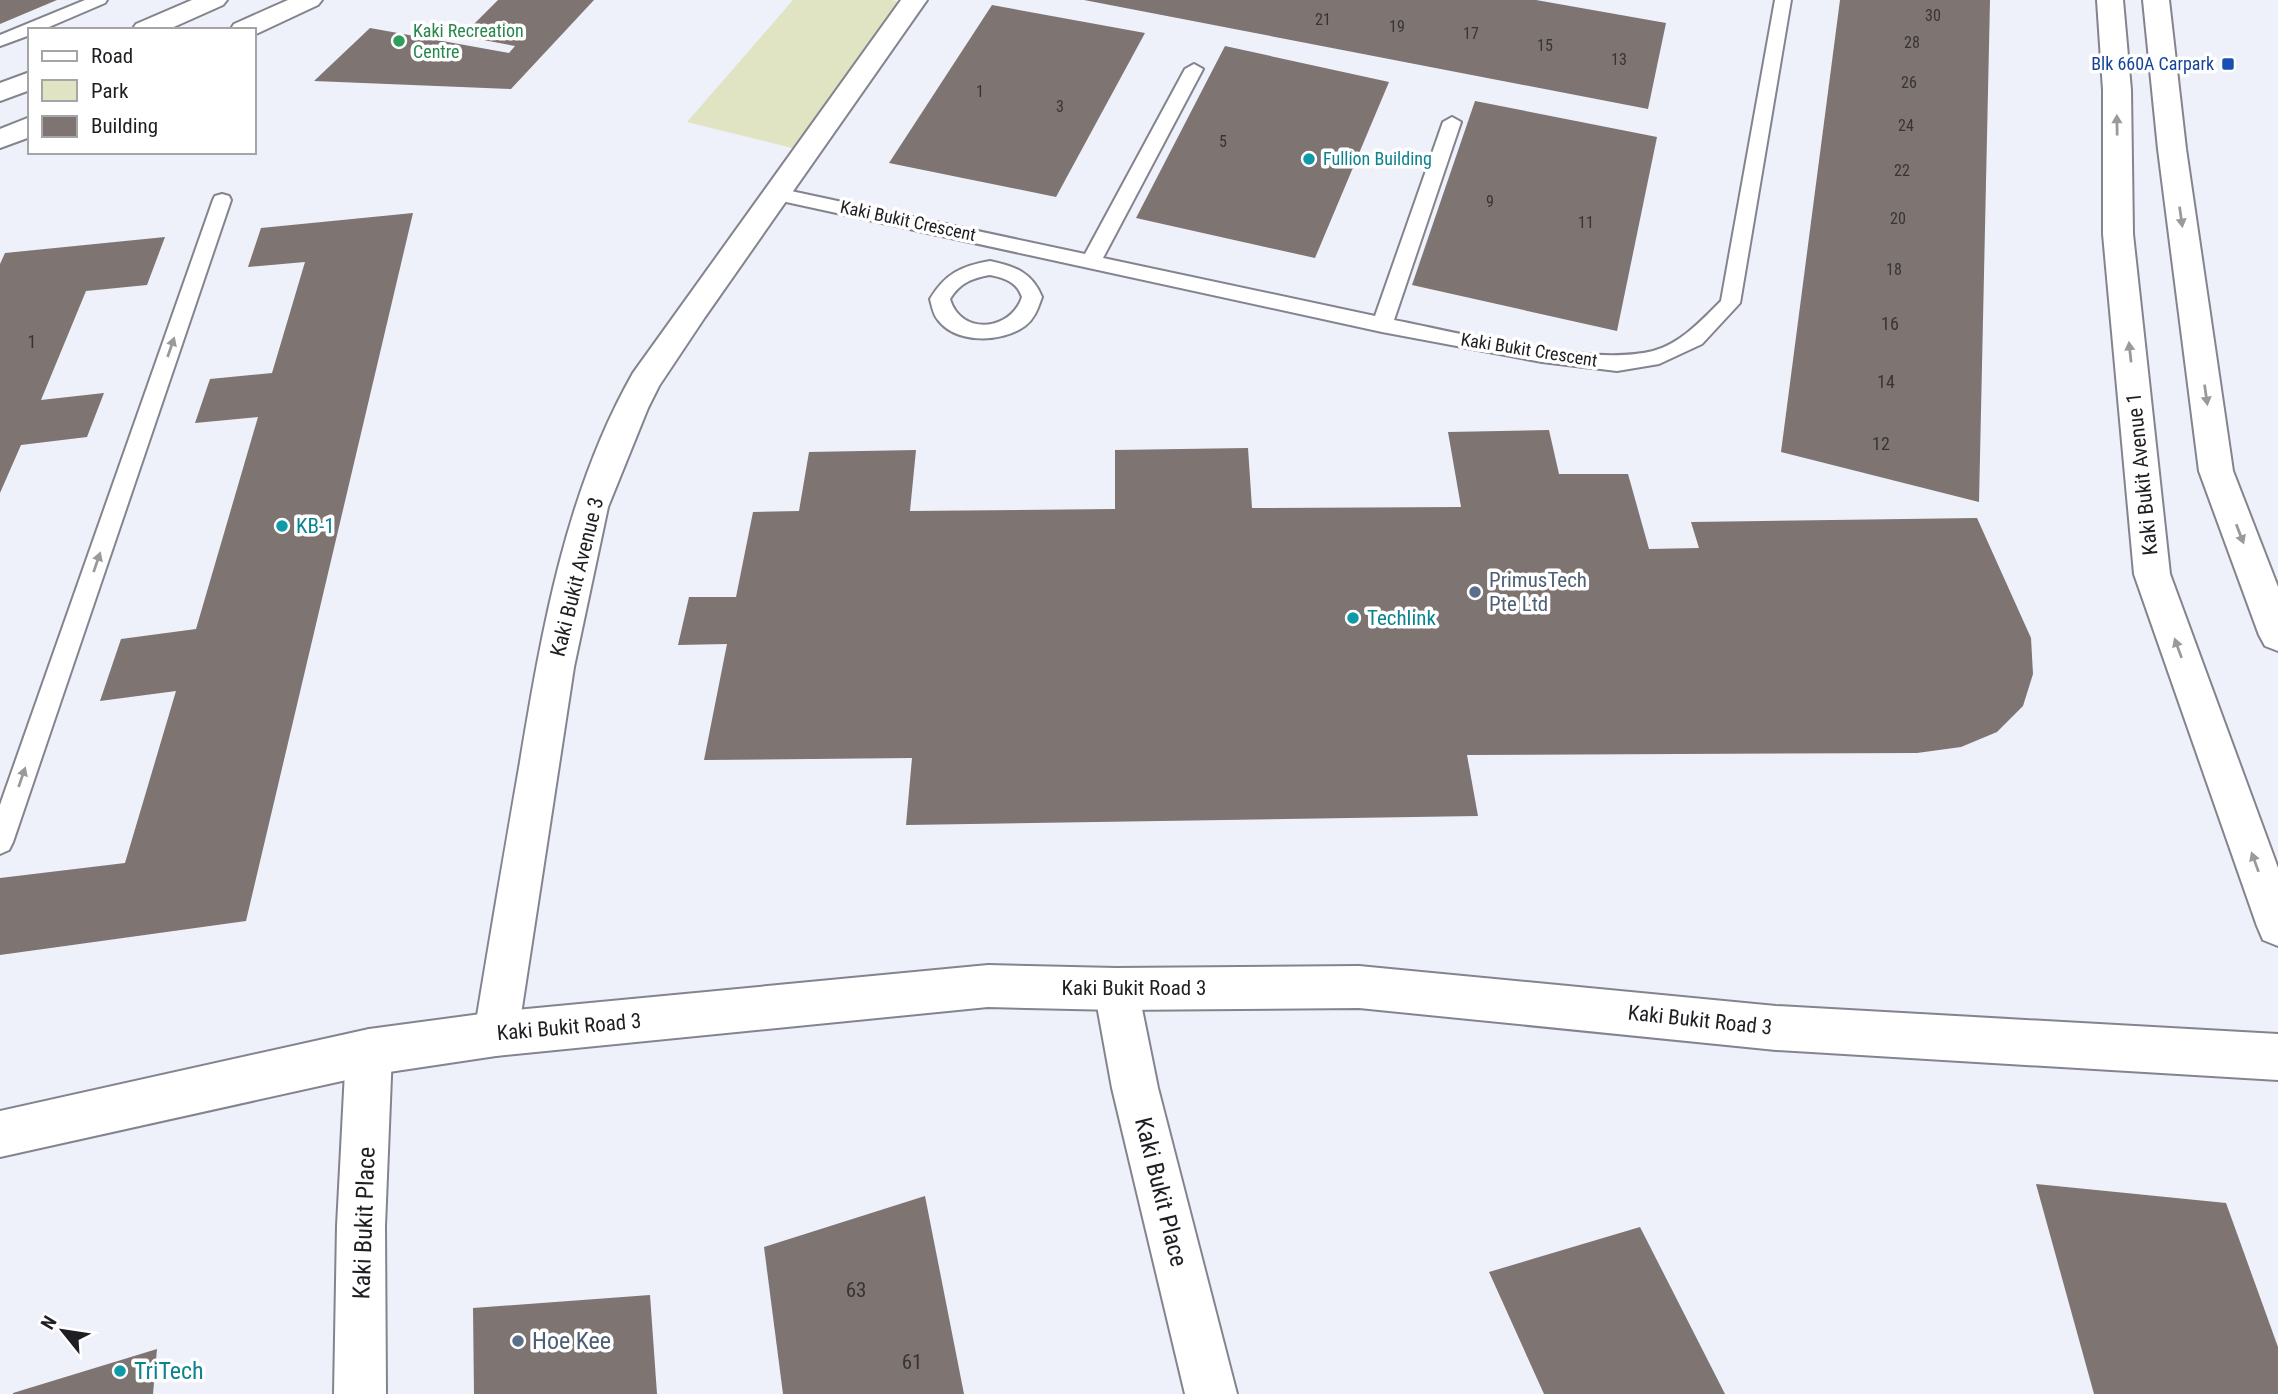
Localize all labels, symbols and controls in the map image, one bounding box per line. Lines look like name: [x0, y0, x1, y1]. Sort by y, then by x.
house number: 30: [1925, 6, 1941, 25]
house number: 21: [1315, 10, 1331, 29]
house number: 19: [1389, 17, 1405, 36]
place label: Kaki Recreation Centre: [413, 20, 524, 62]
house number: 17: [1463, 24, 1479, 43]
legend: [28, 28, 256, 154]
marker: Kaki Recreation Centre: [391, 33, 407, 49]
house number: 28: [1904, 33, 1920, 52]
house number: 15: [1537, 36, 1553, 55]
text: Road: [91, 44, 133, 68]
house number: 13: [1611, 50, 1627, 69]
place label: Blk 660A Carpark: [2091, 53, 2214, 74]
marker: Blk 660A Carpark: [2220, 56, 2236, 72]
house number: 26: [1901, 73, 1917, 92]
text: Park: [91, 79, 129, 103]
house number: 1: [976, 82, 984, 101]
house number: 3: [1056, 97, 1064, 116]
text: Building: [91, 114, 158, 138]
one-way arrow: [2111, 114, 2123, 136]
house number: 24: [1898, 116, 1914, 135]
house number: 5: [1219, 132, 1227, 151]
place label: Fullion Building: [1323, 148, 1432, 169]
marker: Fullion Building: [1301, 151, 1317, 167]
house number: 22: [1894, 161, 1910, 180]
house number: 9: [1486, 192, 1494, 211]
street label: Kaki Bukit Crescent: [838, 196, 978, 245]
one-way arrow: [2176, 206, 2187, 228]
house number: 20: [1890, 209, 1906, 228]
house number: 11: [1578, 213, 1594, 232]
house number: 18: [1886, 260, 1902, 279]
house number: 16: [1881, 313, 1899, 334]
street label: Kaki Bukit Crescent: [1459, 328, 1599, 371]
house number: 1: [28, 331, 36, 352]
one-way arrow: [166, 337, 177, 358]
one-way arrow: [2124, 341, 2135, 363]
house number: 14: [1877, 371, 1895, 392]
one-way arrow: [2201, 384, 2212, 406]
street label: Kaki Bukit Avenue 1: [2122, 392, 2162, 556]
house number: 12: [1872, 433, 1890, 454]
street label: Kaki Bukit Avenue 3: [546, 495, 608, 659]
place label: KB-1: [296, 514, 335, 538]
marker: KB-1: [274, 518, 290, 534]
one-way arrow: [2235, 524, 2246, 545]
one-way arrow: [92, 552, 103, 573]
place label: PrimusTech Pte Ltd: [1489, 568, 1587, 616]
marker: PrimusTech Pte Ltd: [1467, 584, 1483, 600]
place label: Techlink: [1367, 606, 1436, 630]
marker: Techlink: [1345, 610, 1361, 626]
one-way arrow: [2172, 637, 2183, 658]
one-way arrow: [17, 767, 28, 788]
one-way arrow: [2249, 851, 2260, 872]
street label: Kaki Bukit Road 3: [1062, 976, 1206, 1000]
street label: Kaki Bukit Road 3: [1627, 1000, 1773, 1040]
street label: Kaki Bukit Road 3: [496, 1009, 642, 1045]
street label: Kaki Bukit Place: [1129, 1115, 1193, 1269]
street label: Kaki Bukit Place: [347, 1146, 381, 1300]
house number: 63: [846, 1278, 866, 1302]
north arrow: [28, 1296, 98, 1366]
text: N: [36, 1312, 62, 1334]
place label: Hoe Kee: [532, 1327, 611, 1355]
marker: Hoe Kee: [510, 1333, 526, 1349]
house number: 61: [902, 1350, 922, 1374]
place label: TriTech: [134, 1357, 204, 1385]
marker: TriTech: [112, 1363, 128, 1379]

